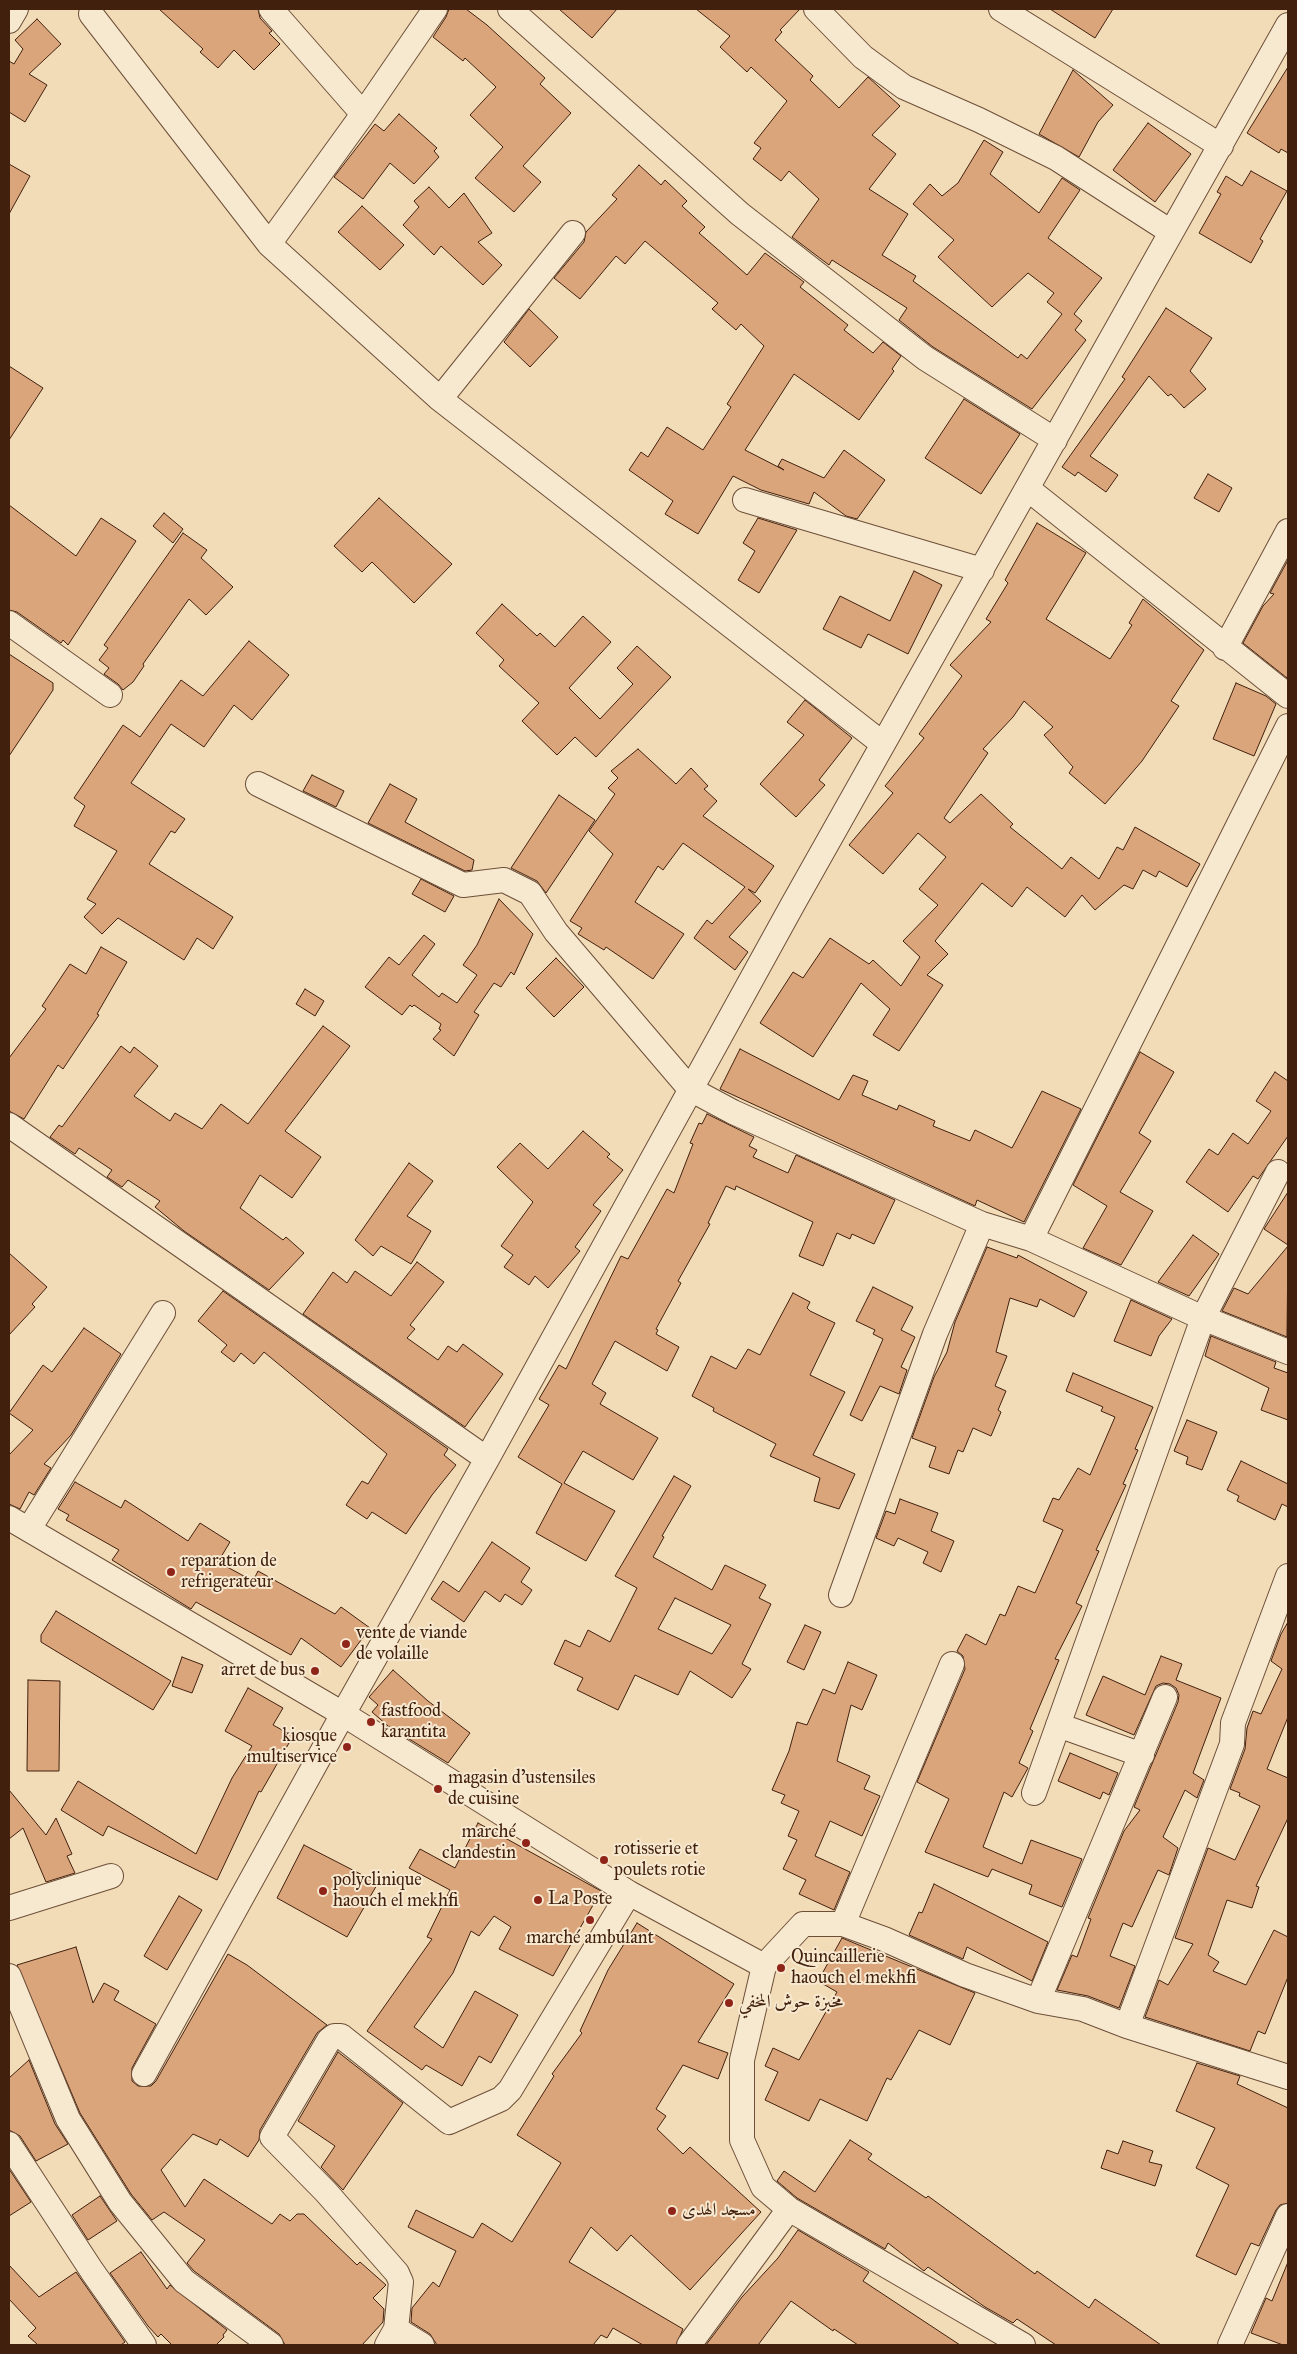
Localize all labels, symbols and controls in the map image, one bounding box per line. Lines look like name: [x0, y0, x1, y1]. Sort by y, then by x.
place label: reparation de refrigerateur: [181, 1551, 277, 1594]
marker: reparation de refrigerateur: [165, 1566, 177, 1578]
place label: vente de viande de volaille: [356, 1623, 467, 1666]
marker: vente de viande de volaille: [340, 1638, 352, 1650]
place label: arret de bus: [221, 1660, 305, 1682]
marker: arret de bus: [309, 1665, 321, 1677]
place label: fastfood karantita: [381, 1701, 446, 1744]
marker: fastfood karantita: [365, 1716, 377, 1728]
place label: kiosque multiservice: [247, 1726, 337, 1768]
marker: kiosque multiservice: [341, 1741, 353, 1753]
place label: magasin d'ustensiles de cuisine: [448, 1768, 596, 1810]
marker: magasin d'ustensiles de cuisine: [432, 1783, 444, 1795]
place label: marché clandestin: [442, 1822, 516, 1865]
marker: marché clandestin: [520, 1837, 532, 1849]
place label: rotisserie et poulets rotie: [614, 1839, 706, 1882]
marker: rotisserie et poulets rotie: [598, 1854, 610, 1866]
place label: polyclinique haouch el mekhfi: [333, 1870, 458, 1912]
marker: polyclinique haouch el mekhfi: [317, 1885, 329, 1897]
place label: La Poste: [548, 1889, 612, 1911]
marker: La Poste: [532, 1894, 544, 1906]
marker: marché ambulant: [584, 1914, 596, 1926]
place label: marché ambulant: [526, 1928, 654, 1950]
place label: Quincaillerie haouch el mekhfi: [791, 1947, 916, 1990]
marker: Quincaillerie haouch el mekhfi: [775, 1962, 787, 1974]
place label: مخبزة حوش المخفي: [739, 1992, 843, 2014]
marker: مخبزة حوش المخفي: [723, 1997, 735, 2009]
place label: مسجد الهدى: [682, 2200, 756, 2222]
marker: مسجد الهدى: [666, 2205, 678, 2217]

